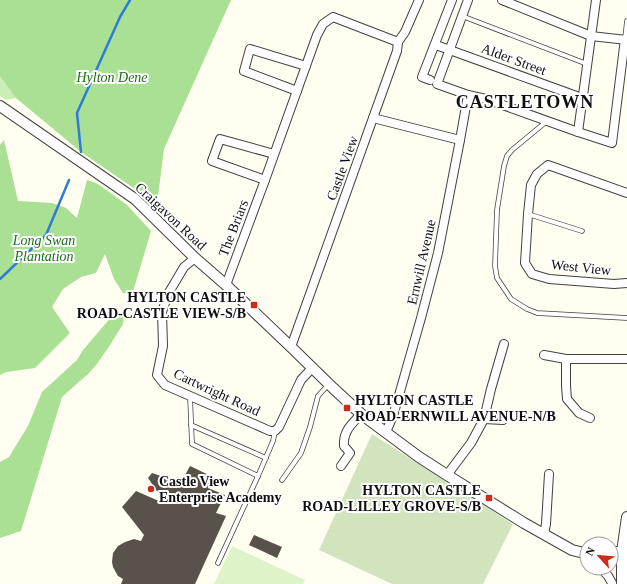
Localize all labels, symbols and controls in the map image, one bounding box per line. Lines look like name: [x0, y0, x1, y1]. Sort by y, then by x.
street label: Alder Street: [479, 41, 548, 78]
park label: Hylton Dene: [75, 70, 148, 85]
district label: CASTLETOWN: [456, 92, 594, 112]
street label: Castle View: [324, 133, 361, 203]
street label: Craigavon Road: [132, 180, 209, 253]
street label: The Briars: [216, 198, 251, 259]
street label: Ernwill Avenue: [404, 218, 439, 306]
park label: Long Swan Plantation: [12, 233, 75, 264]
street label: West View: [550, 257, 613, 278]
place label: HYLTON CASTLE ROAD-CASTLE VIEW-S/B: [77, 290, 246, 321]
marker: HYLTON CASTLE ROAD-CASTLE VIEW-S/B: [249, 300, 259, 310]
street label: Cartwright Road: [171, 366, 262, 419]
place label: HYLTON CASTLE ROAD-ERNWILL AVENUE-N/B: [355, 393, 556, 424]
marker: HYLTON CASTLE ROAD-ERNWILL AVENUE-N/B: [342, 403, 352, 413]
place label: Castle View Enterprise Academy: [159, 474, 281, 505]
place label: HYLTON CASTLE ROAD-LILLEY GROVE-S/B: [302, 483, 481, 514]
marker: Castle View Enterprise Academy: [146, 484, 156, 494]
marker: HYLTON CASTLE ROAD-LILLEY GROVE-S/B: [484, 493, 494, 503]
north arrow: [579, 536, 619, 576]
text: N: [583, 545, 597, 558]

